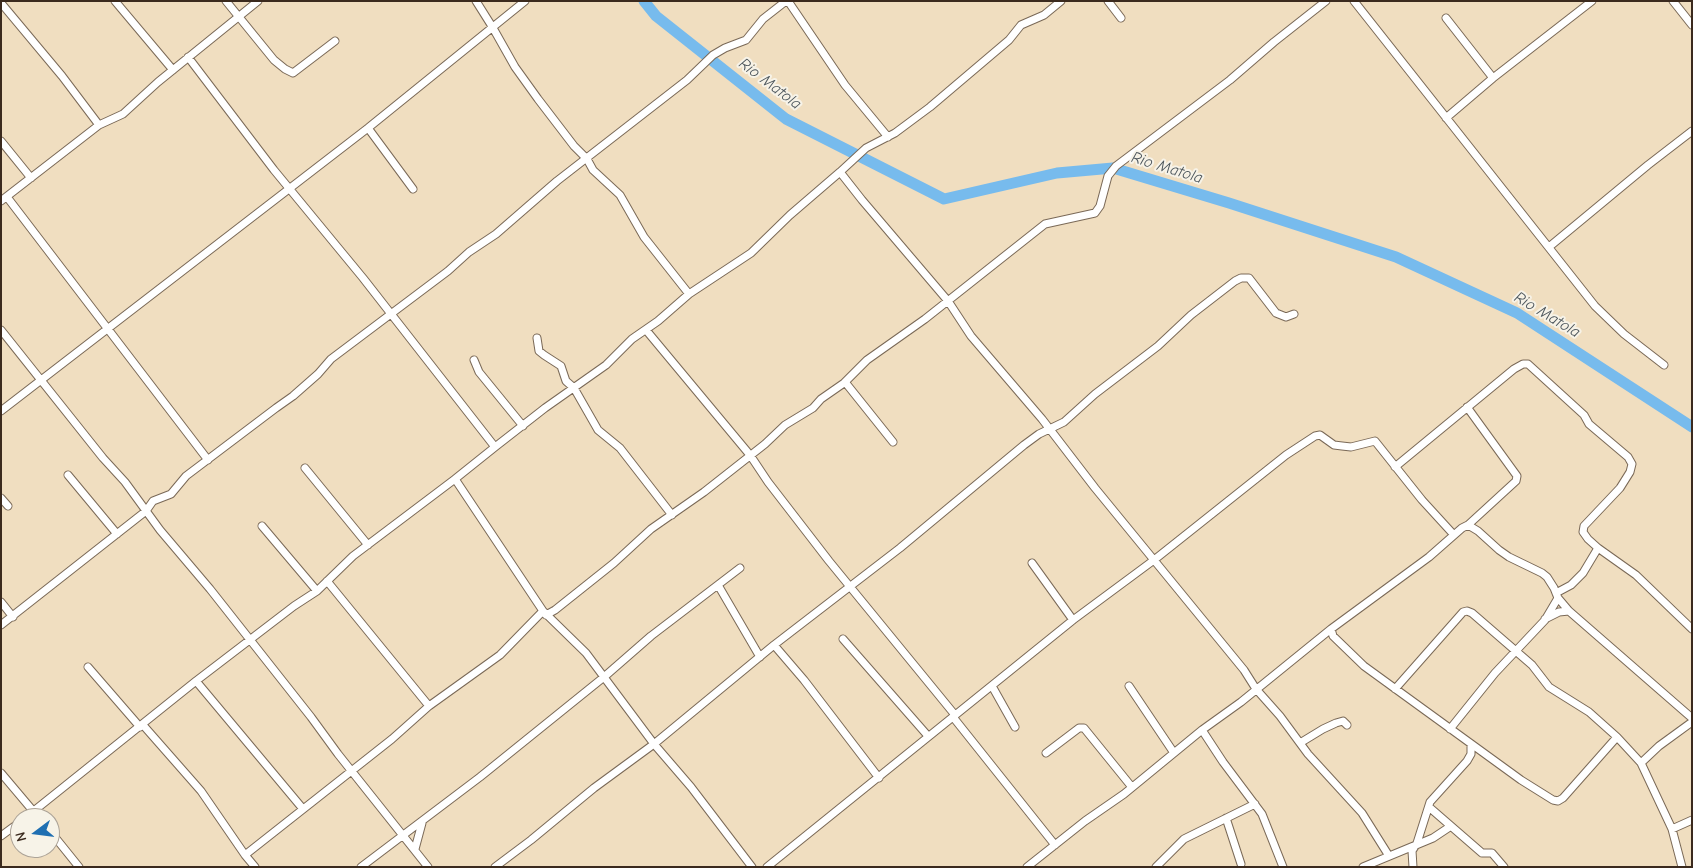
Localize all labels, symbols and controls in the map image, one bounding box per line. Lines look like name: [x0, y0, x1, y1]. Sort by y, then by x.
water label: Rio Matola: [735, 54, 805, 114]
water label: Rio Matola: [1129, 148, 1205, 188]
water label: Rio Matola: [1511, 288, 1583, 342]
north arrow: [10, 808, 60, 858]
text: N: [12, 830, 30, 843]

